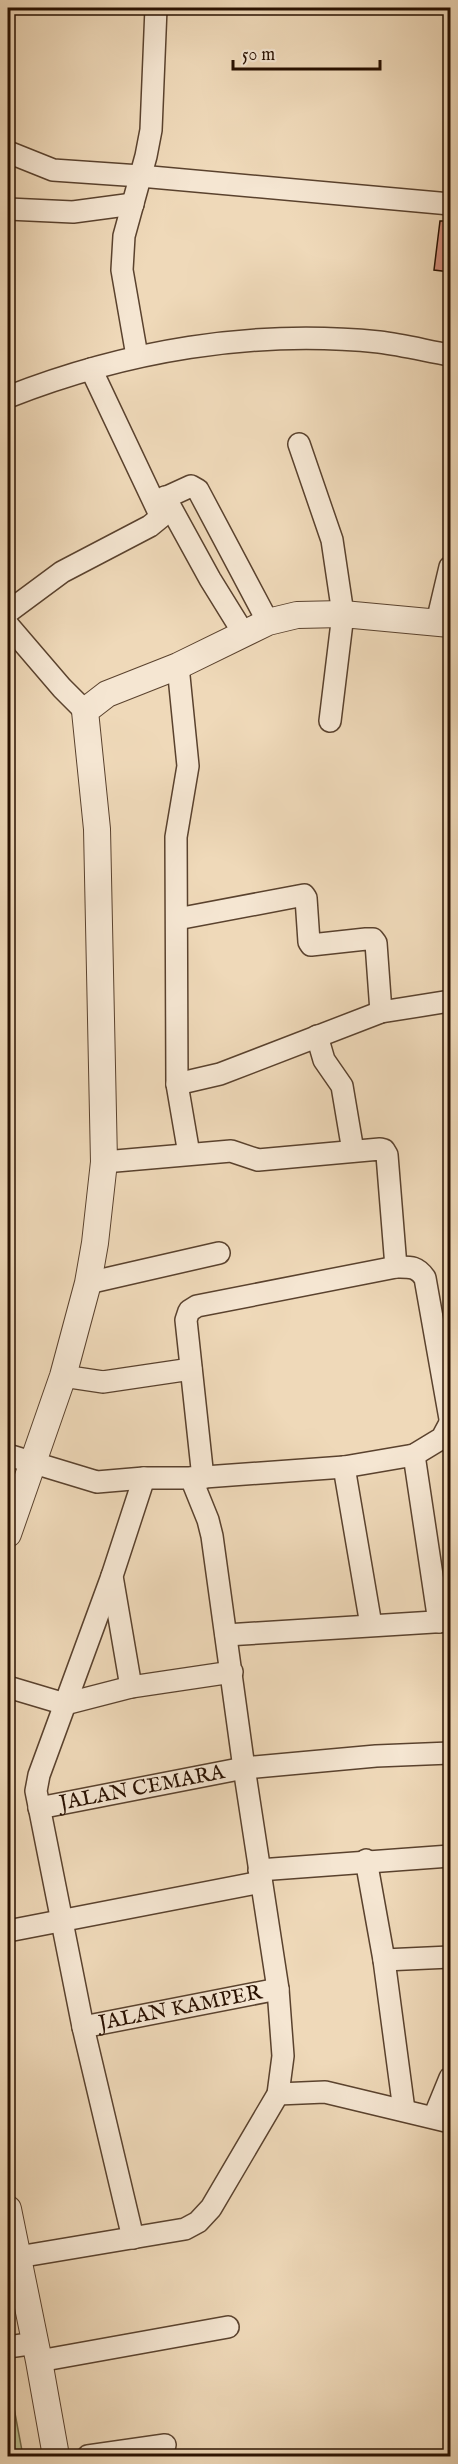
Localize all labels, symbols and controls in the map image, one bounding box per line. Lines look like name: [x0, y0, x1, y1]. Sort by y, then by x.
scale bar: [233, 33, 380, 71]
text: 50 m: [242, 44, 275, 67]
street label: JALAN CEMARA: [55, 1758, 228, 1818]
street label: JALAN KAMPER: [94, 1979, 265, 2038]

